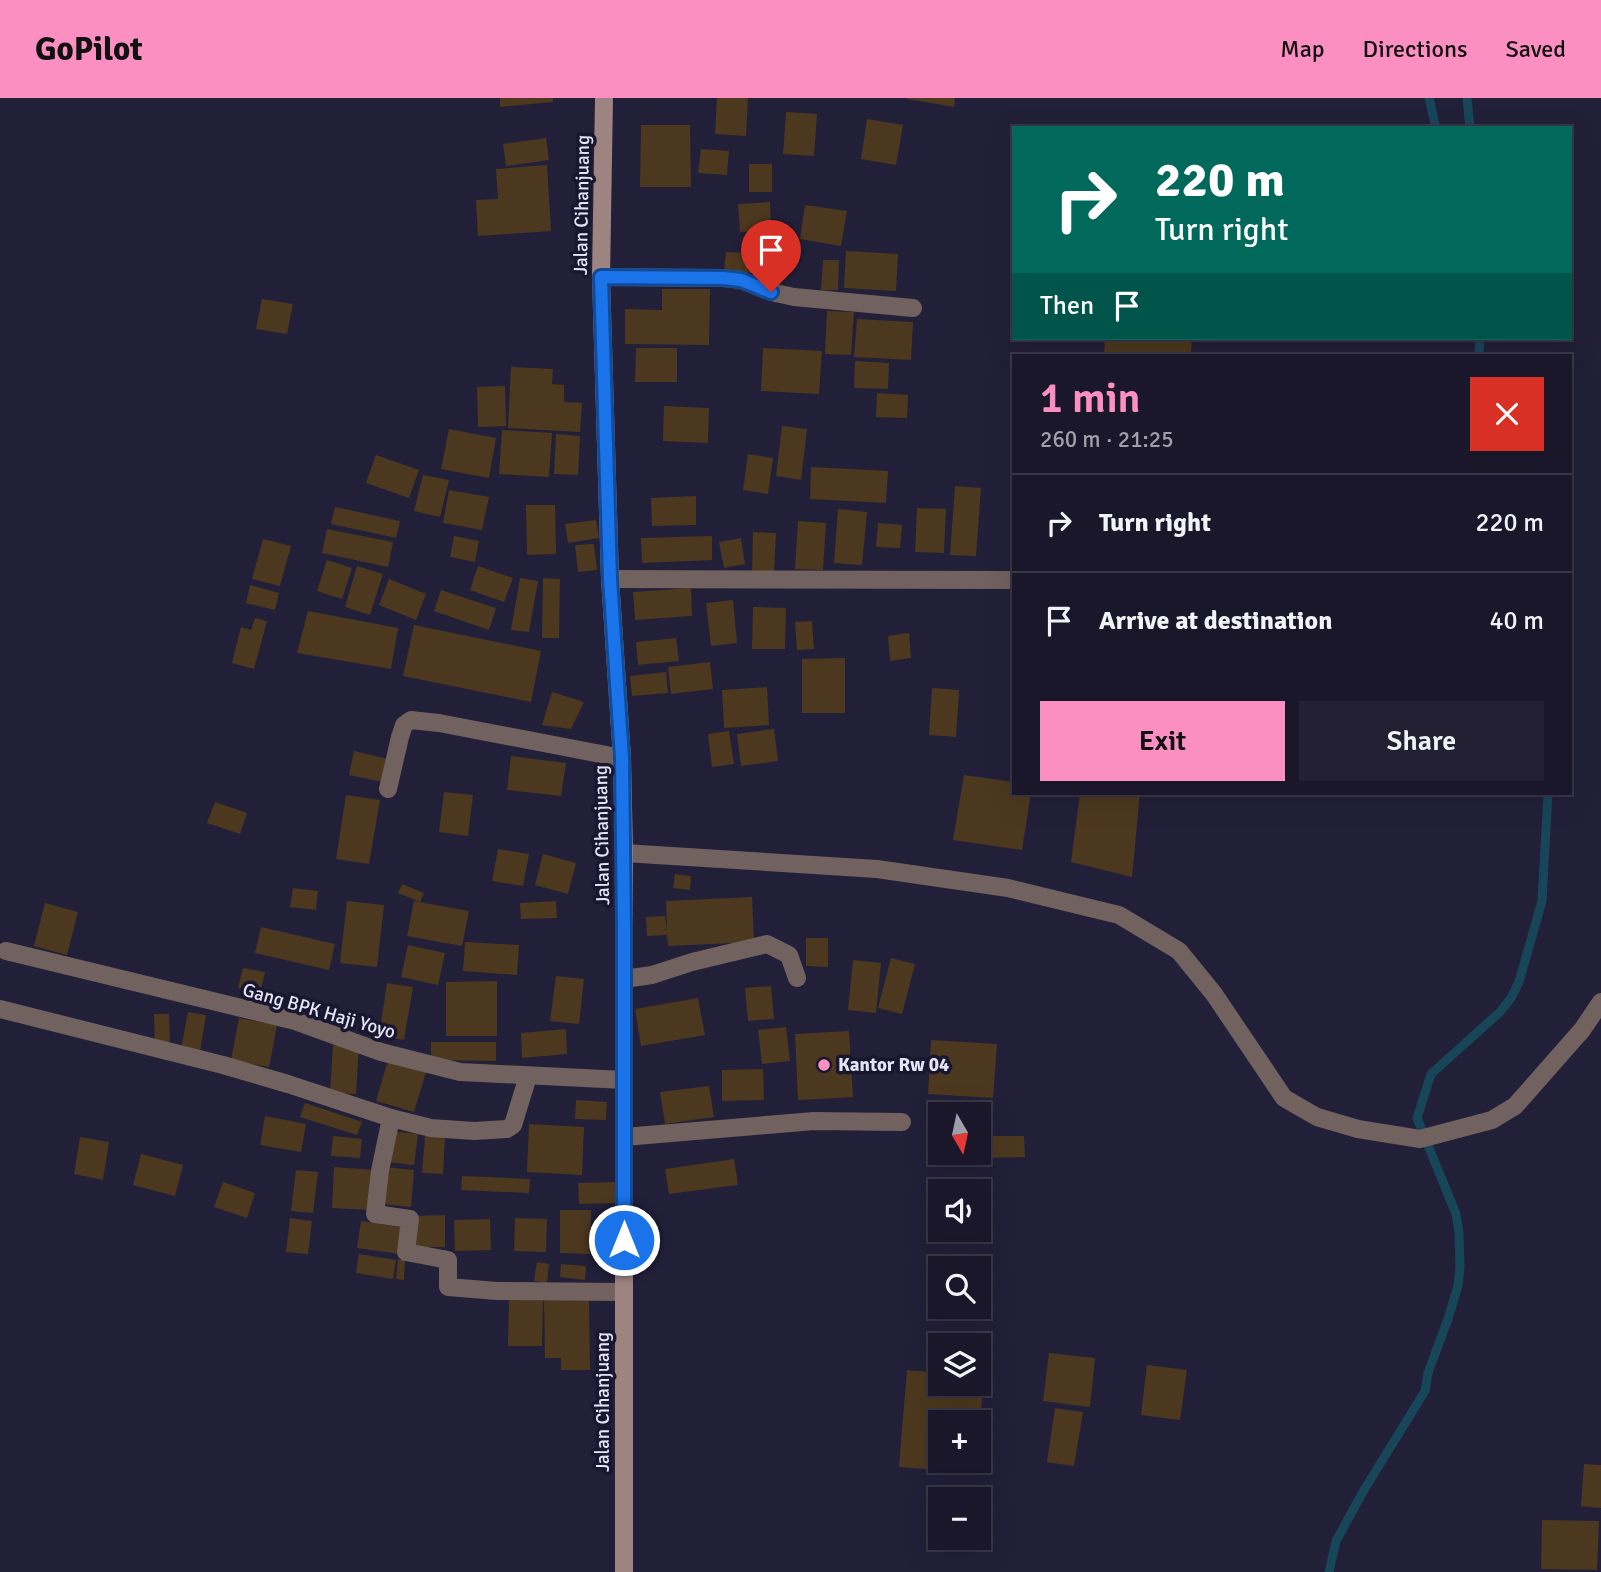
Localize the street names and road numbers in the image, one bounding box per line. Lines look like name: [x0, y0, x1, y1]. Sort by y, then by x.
street label: Jalan Cihanjuang: [569, 135, 595, 275]
street label: Jalan Cihanjuang: [589, 765, 615, 905]
street label: Gang BPK Haji Yoyo: [240, 978, 398, 1044]
street label: Jalan Cihanjuang: [591, 1332, 615, 1472]

